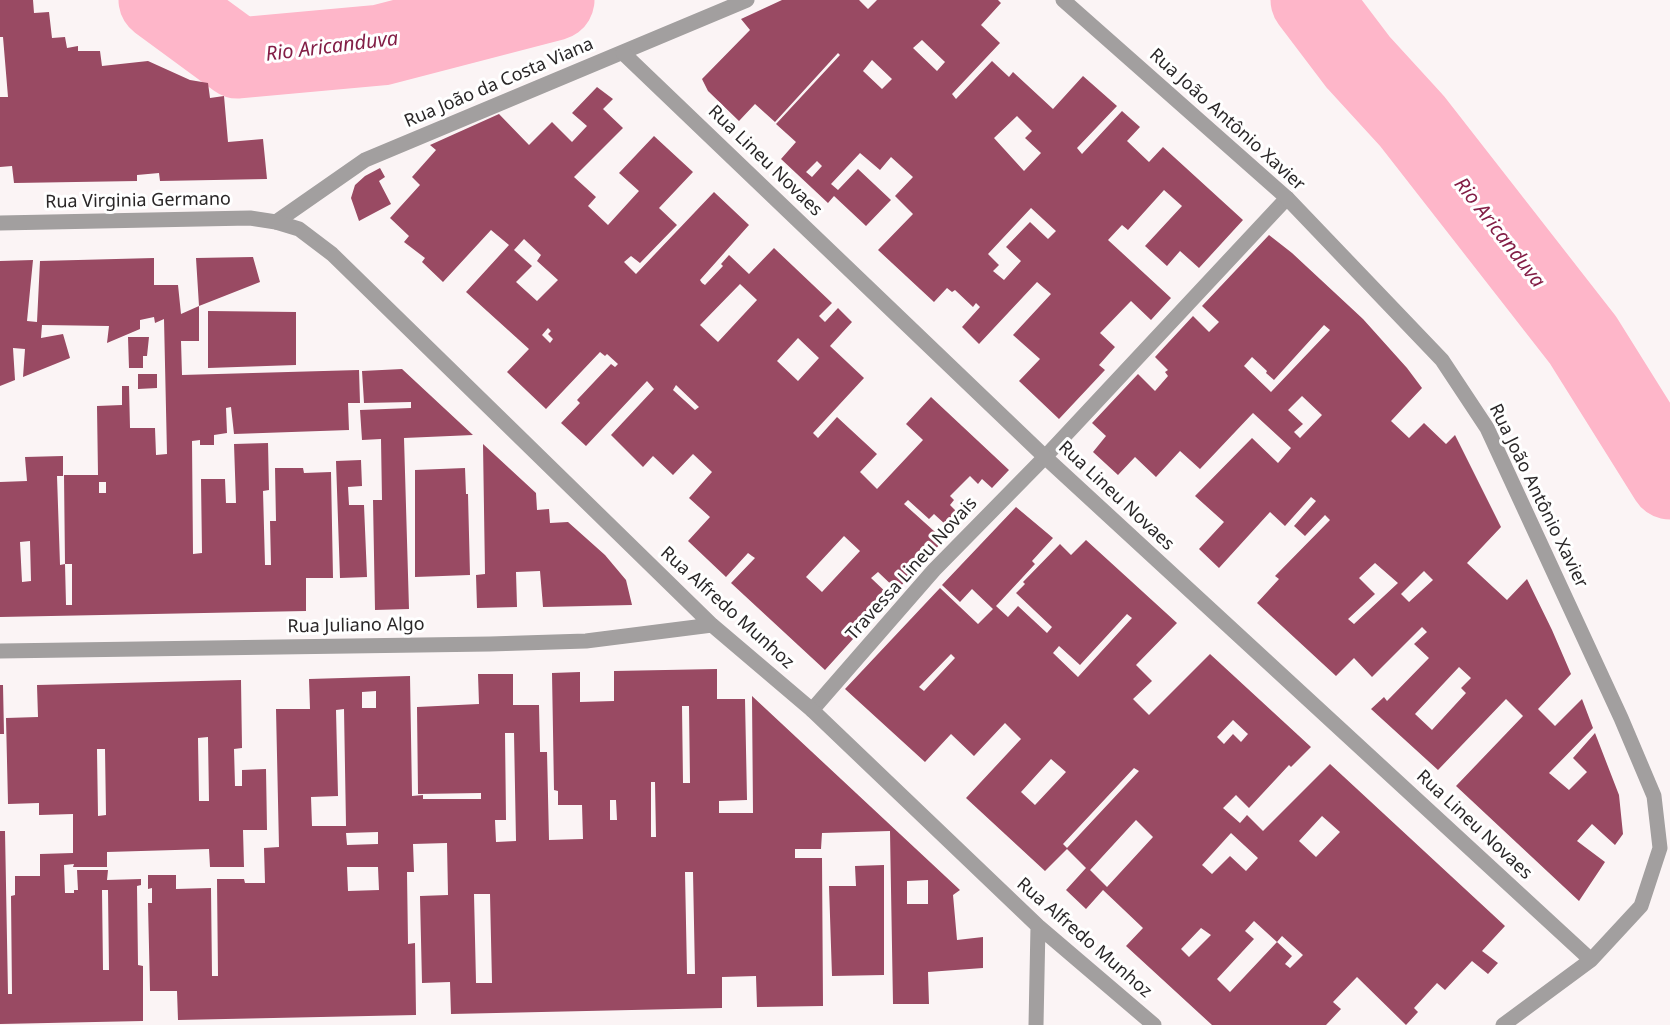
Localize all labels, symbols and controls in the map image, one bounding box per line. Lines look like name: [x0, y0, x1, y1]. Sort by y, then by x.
water label: Rio Aricanduva: [264, 27, 400, 67]
street label: Rua João da Costa Viana: [401, 33, 597, 133]
street label: Rua João Antônio Xavier: [1145, 44, 1309, 196]
street label: Rua Lineu Novaes: [703, 101, 827, 221]
water label: Rio Aricanduva: [1449, 173, 1549, 293]
street label: Rua Virginia Germano: [45, 189, 231, 213]
street label: Rua João Antônio Xavier: [1484, 401, 1592, 591]
street label: Rua Lineu Novaes: [1054, 437, 1178, 555]
street label: Travessa Lineu Novais: [842, 493, 982, 645]
street label: Rua Alfredo Munhoz: [656, 542, 798, 674]
street label: Rua Juliano Algo: [287, 614, 425, 638]
street label: Rua Lineu Novaes: [1412, 766, 1536, 884]
street label: Rua Alfredo Munhoz: [1012, 873, 1156, 1003]

